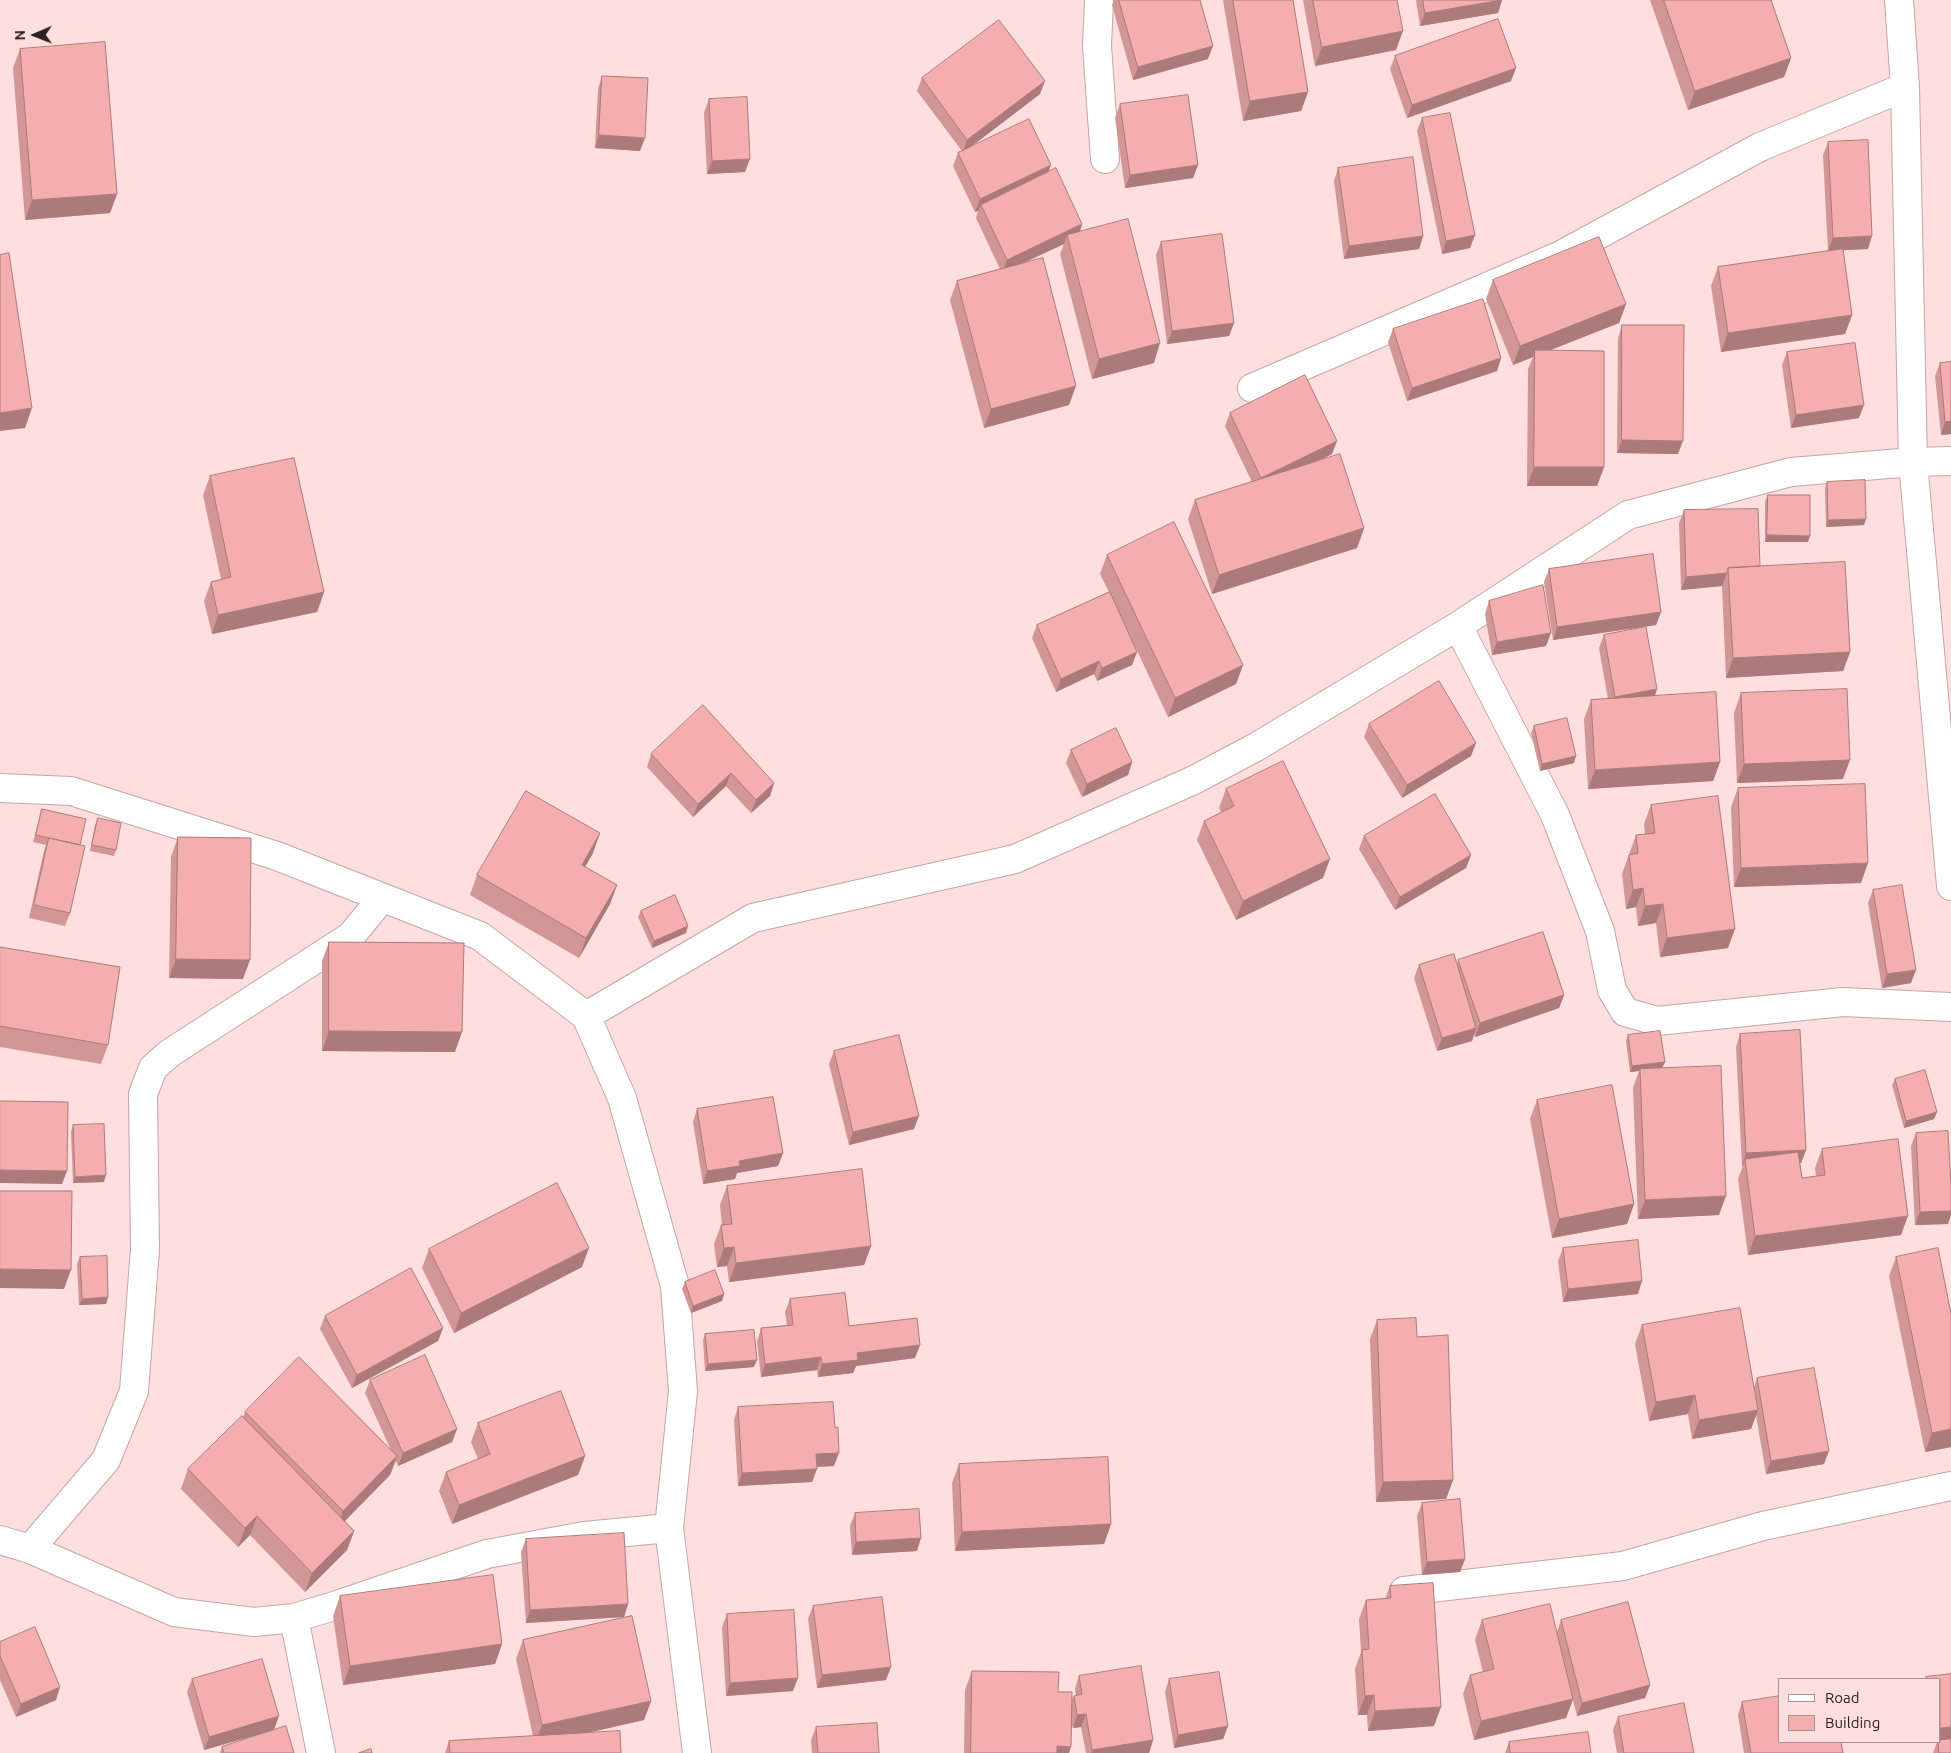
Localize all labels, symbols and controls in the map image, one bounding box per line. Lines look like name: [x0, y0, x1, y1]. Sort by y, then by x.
north arrow: [10, 10, 60, 60]
text: N: [12, 30, 28, 41]
legend: [1778, 1678, 1941, 1743]
text: Road: [1825, 1689, 1860, 1706]
text: Building: [1825, 1714, 1880, 1731]

